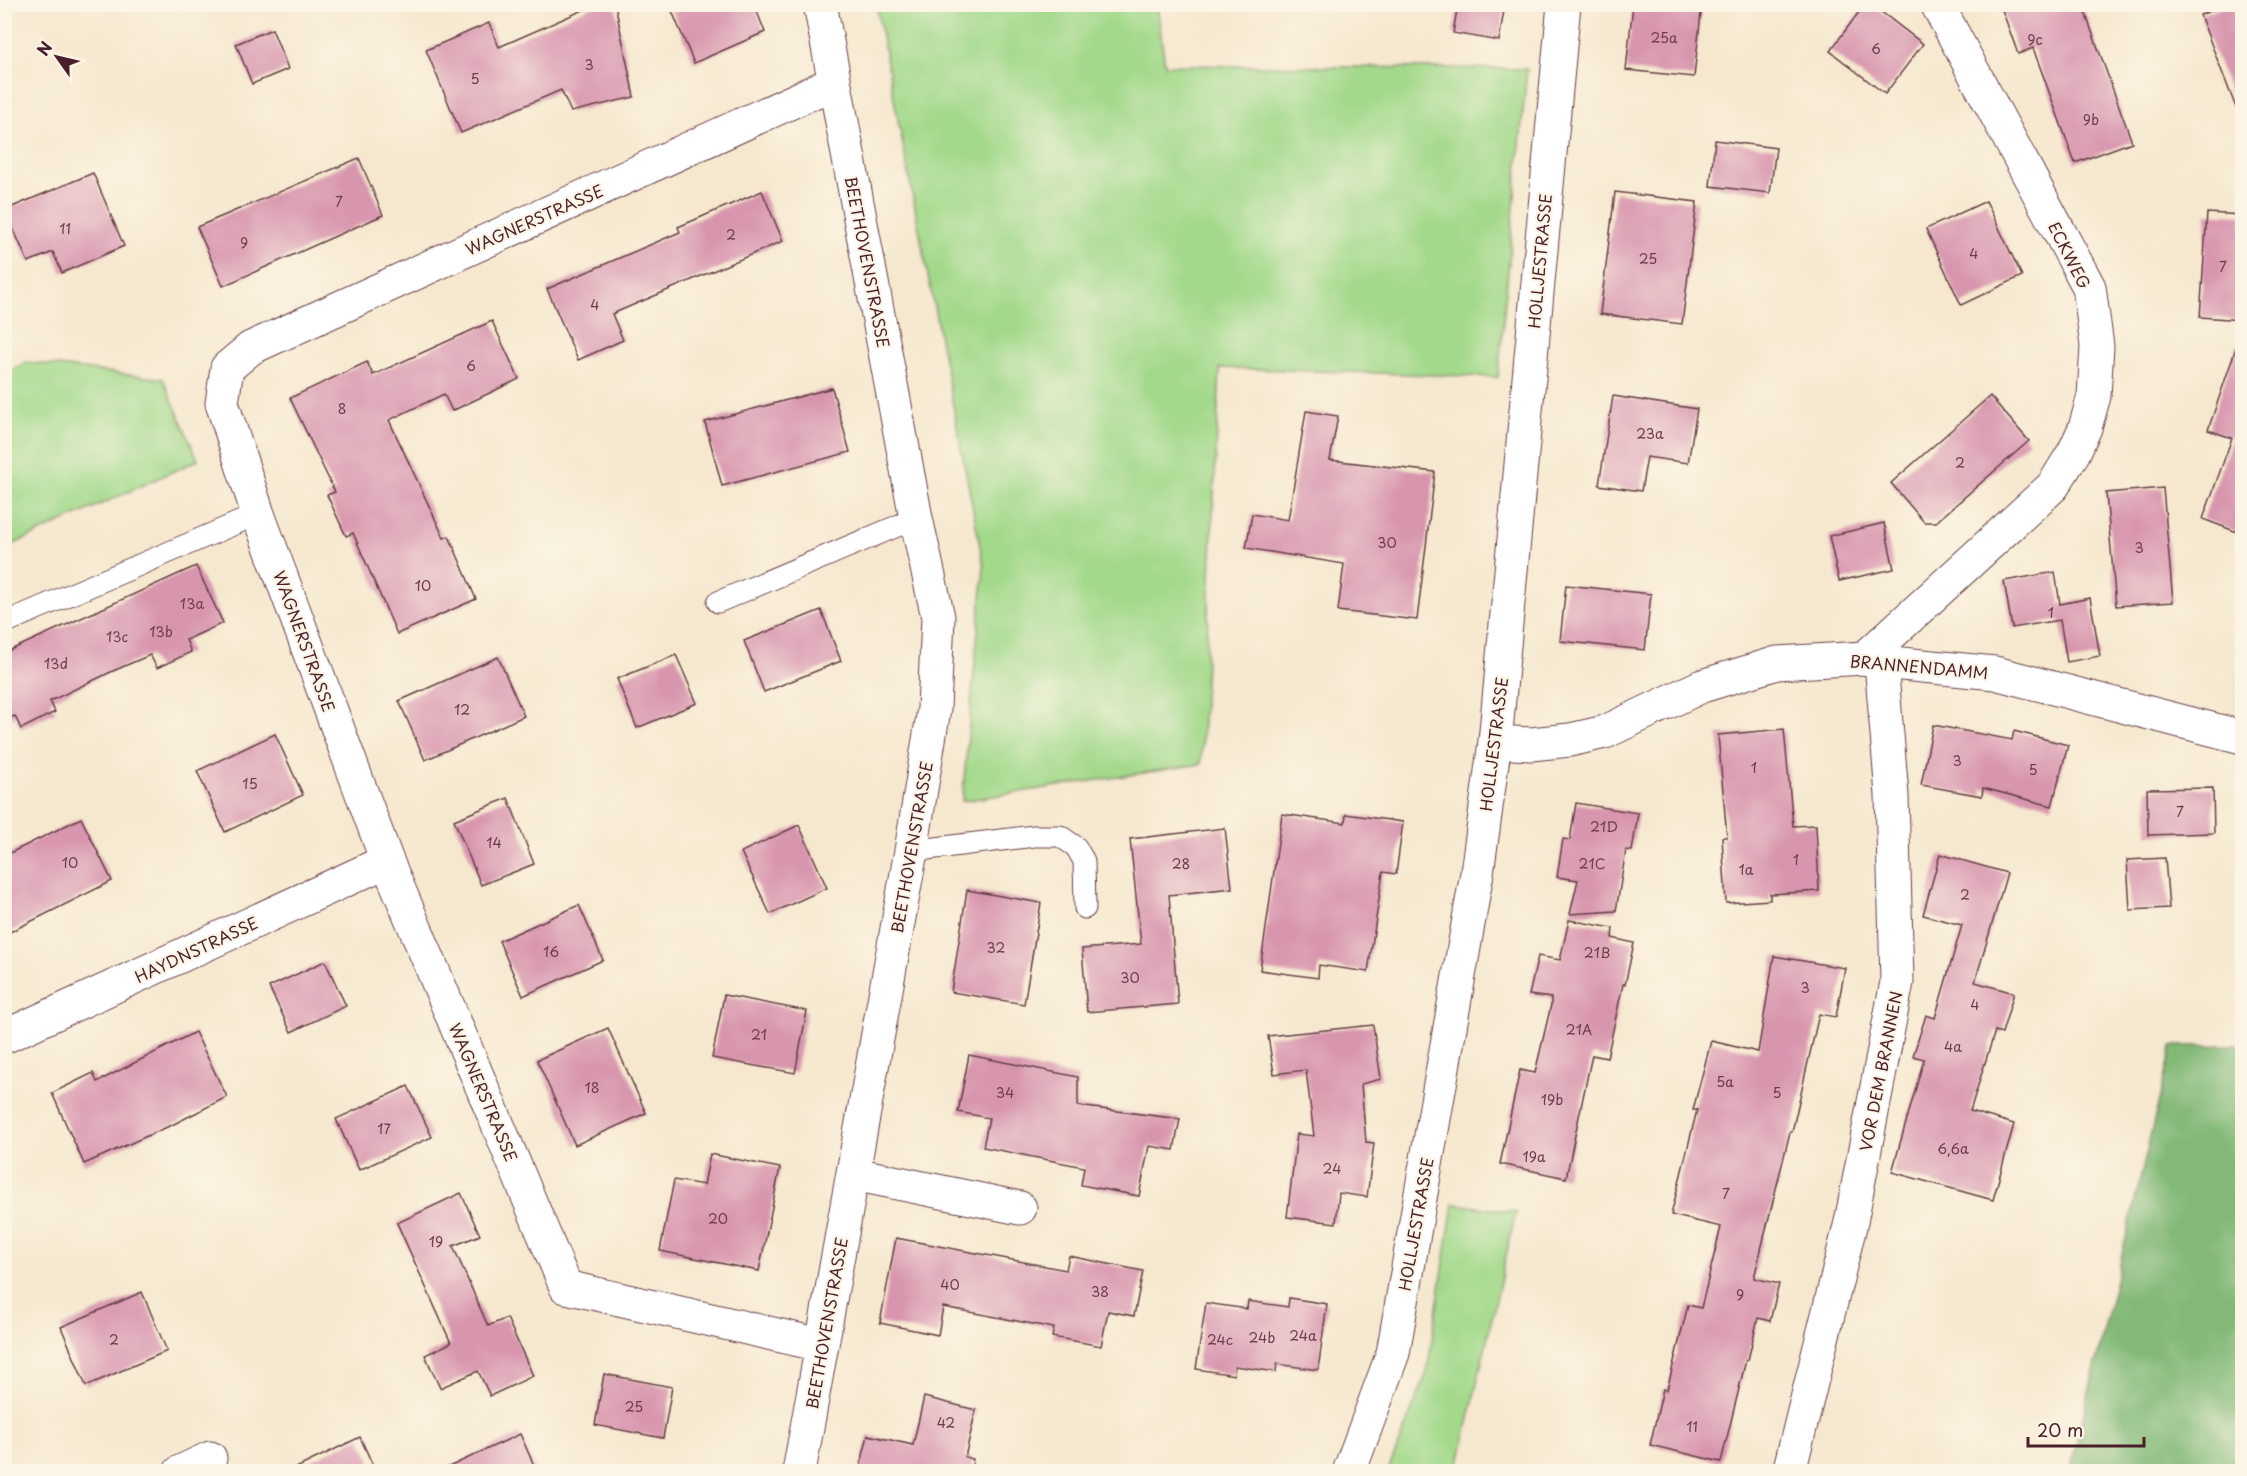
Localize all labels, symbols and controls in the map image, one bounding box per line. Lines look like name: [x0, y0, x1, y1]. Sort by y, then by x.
north arrow: [27, 27, 87, 87]
house number: 25a: [1650, 27, 1678, 48]
house number: 9c: [2027, 29, 2043, 50]
text: N: [30, 36, 57, 60]
house number: 6: [1871, 38, 1881, 59]
house number: 3: [584, 54, 594, 75]
house number: 5: [470, 68, 480, 89]
house number: 9b: [2083, 109, 2099, 130]
street label: BEETHOVENSTRASSE: [840, 174, 896, 350]
street label: WAGNERSTRASSE: [461, 178, 607, 260]
house number: 7: [335, 191, 343, 212]
street label: HOLLJESTRASSE: [1521, 193, 1557, 329]
street label: ECKWEG: [2043, 217, 2097, 293]
house number: 11: [59, 218, 71, 239]
house number: 2: [726, 224, 736, 245]
house number: 9: [240, 232, 248, 253]
house number: 4: [1969, 243, 1979, 264]
house number: 25: [1639, 248, 1657, 269]
house number: 7: [2219, 256, 2227, 277]
house number: 4: [590, 294, 600, 315]
house number: 6: [466, 355, 476, 376]
house number: 8: [338, 398, 346, 419]
house number: 23a: [1636, 423, 1664, 444]
house number: 2: [1955, 452, 1965, 473]
house number: 30: [1377, 532, 1397, 553]
house number: 3: [2134, 537, 2144, 558]
street label: WAGNERSTRASSE: [268, 567, 342, 715]
house number: 10: [415, 575, 431, 596]
house number: 13a: [180, 593, 204, 614]
house number: 1: [2048, 602, 2054, 623]
house number: 13b: [149, 621, 173, 642]
house number: 13c: [106, 626, 128, 647]
street label: BRANNENDAMM: [1849, 648, 1989, 684]
house number: 13d: [44, 653, 68, 674]
street label: HOLLJESTRASSE: [1473, 675, 1513, 813]
house number: 12: [454, 699, 470, 720]
house number: 3: [1952, 750, 1962, 771]
house number: 1: [1751, 757, 1757, 778]
street label: BEETHOVENSTRASSE: [884, 759, 938, 935]
house number: 5: [2028, 759, 2038, 780]
house number: 15: [242, 773, 258, 794]
house number: 7: [2176, 801, 2184, 822]
house number: 21D: [1590, 816, 1618, 837]
house number: 14: [486, 832, 502, 853]
house number: 1: [1793, 849, 1799, 870]
house number: 10: [62, 852, 78, 873]
house number: 28: [1172, 853, 1190, 874]
house number: 21C: [1579, 853, 1606, 874]
house number: 1a: [1739, 859, 1754, 880]
house number: 2: [1960, 884, 1970, 905]
street label: HAYDNSTRASSE: [131, 910, 261, 988]
house number: 32: [987, 937, 1005, 958]
house number: 16: [543, 941, 559, 962]
house number: 21B: [1584, 942, 1610, 963]
house number: 30: [1120, 967, 1140, 988]
house number: 3: [1800, 977, 1810, 998]
street label: VOR DEM BRANNEN: [1853, 989, 1907, 1153]
house number: 4: [1970, 994, 1980, 1015]
street label: WAGNERSTRASSE: [444, 1019, 524, 1165]
house number: 21A: [1566, 1019, 1592, 1040]
house number: 21: [751, 1024, 767, 1045]
house number: 4a: [1944, 1036, 1962, 1057]
house number: 5a: [1716, 1071, 1734, 1092]
house number: 18: [584, 1077, 600, 1098]
house number: 34: [996, 1082, 1014, 1103]
house number: 5: [1772, 1082, 1782, 1103]
house number: 19b: [1541, 1089, 1563, 1110]
house number: 17: [377, 1118, 391, 1139]
house number: 6,6a: [1937, 1138, 1969, 1159]
house number: 19a: [1522, 1146, 1546, 1167]
street label: HOLLJESTRASSE: [1391, 1155, 1439, 1293]
house number: 24: [1323, 1158, 1341, 1179]
house number: 7: [1722, 1183, 1730, 1204]
house number: 20: [708, 1208, 728, 1229]
house number: 19: [429, 1231, 443, 1252]
street label: BEETHOVENSTRASSE: [799, 1235, 853, 1411]
house number: 40: [940, 1274, 960, 1295]
house number: 38: [1091, 1281, 1109, 1302]
house number: 9: [1736, 1284, 1744, 1305]
house number: 24a: [1289, 1325, 1317, 1346]
house number: 24b: [1249, 1327, 1275, 1348]
house number: 2: [109, 1329, 119, 1350]
house number: 24c: [1207, 1329, 1233, 1350]
house number: 25: [625, 1396, 643, 1417]
scale bar: [2028, 1410, 2144, 1448]
house number: 42: [937, 1412, 955, 1433]
house number: 11: [1686, 1416, 1698, 1437]
text: 20 m: [2037, 1416, 2083, 1443]

